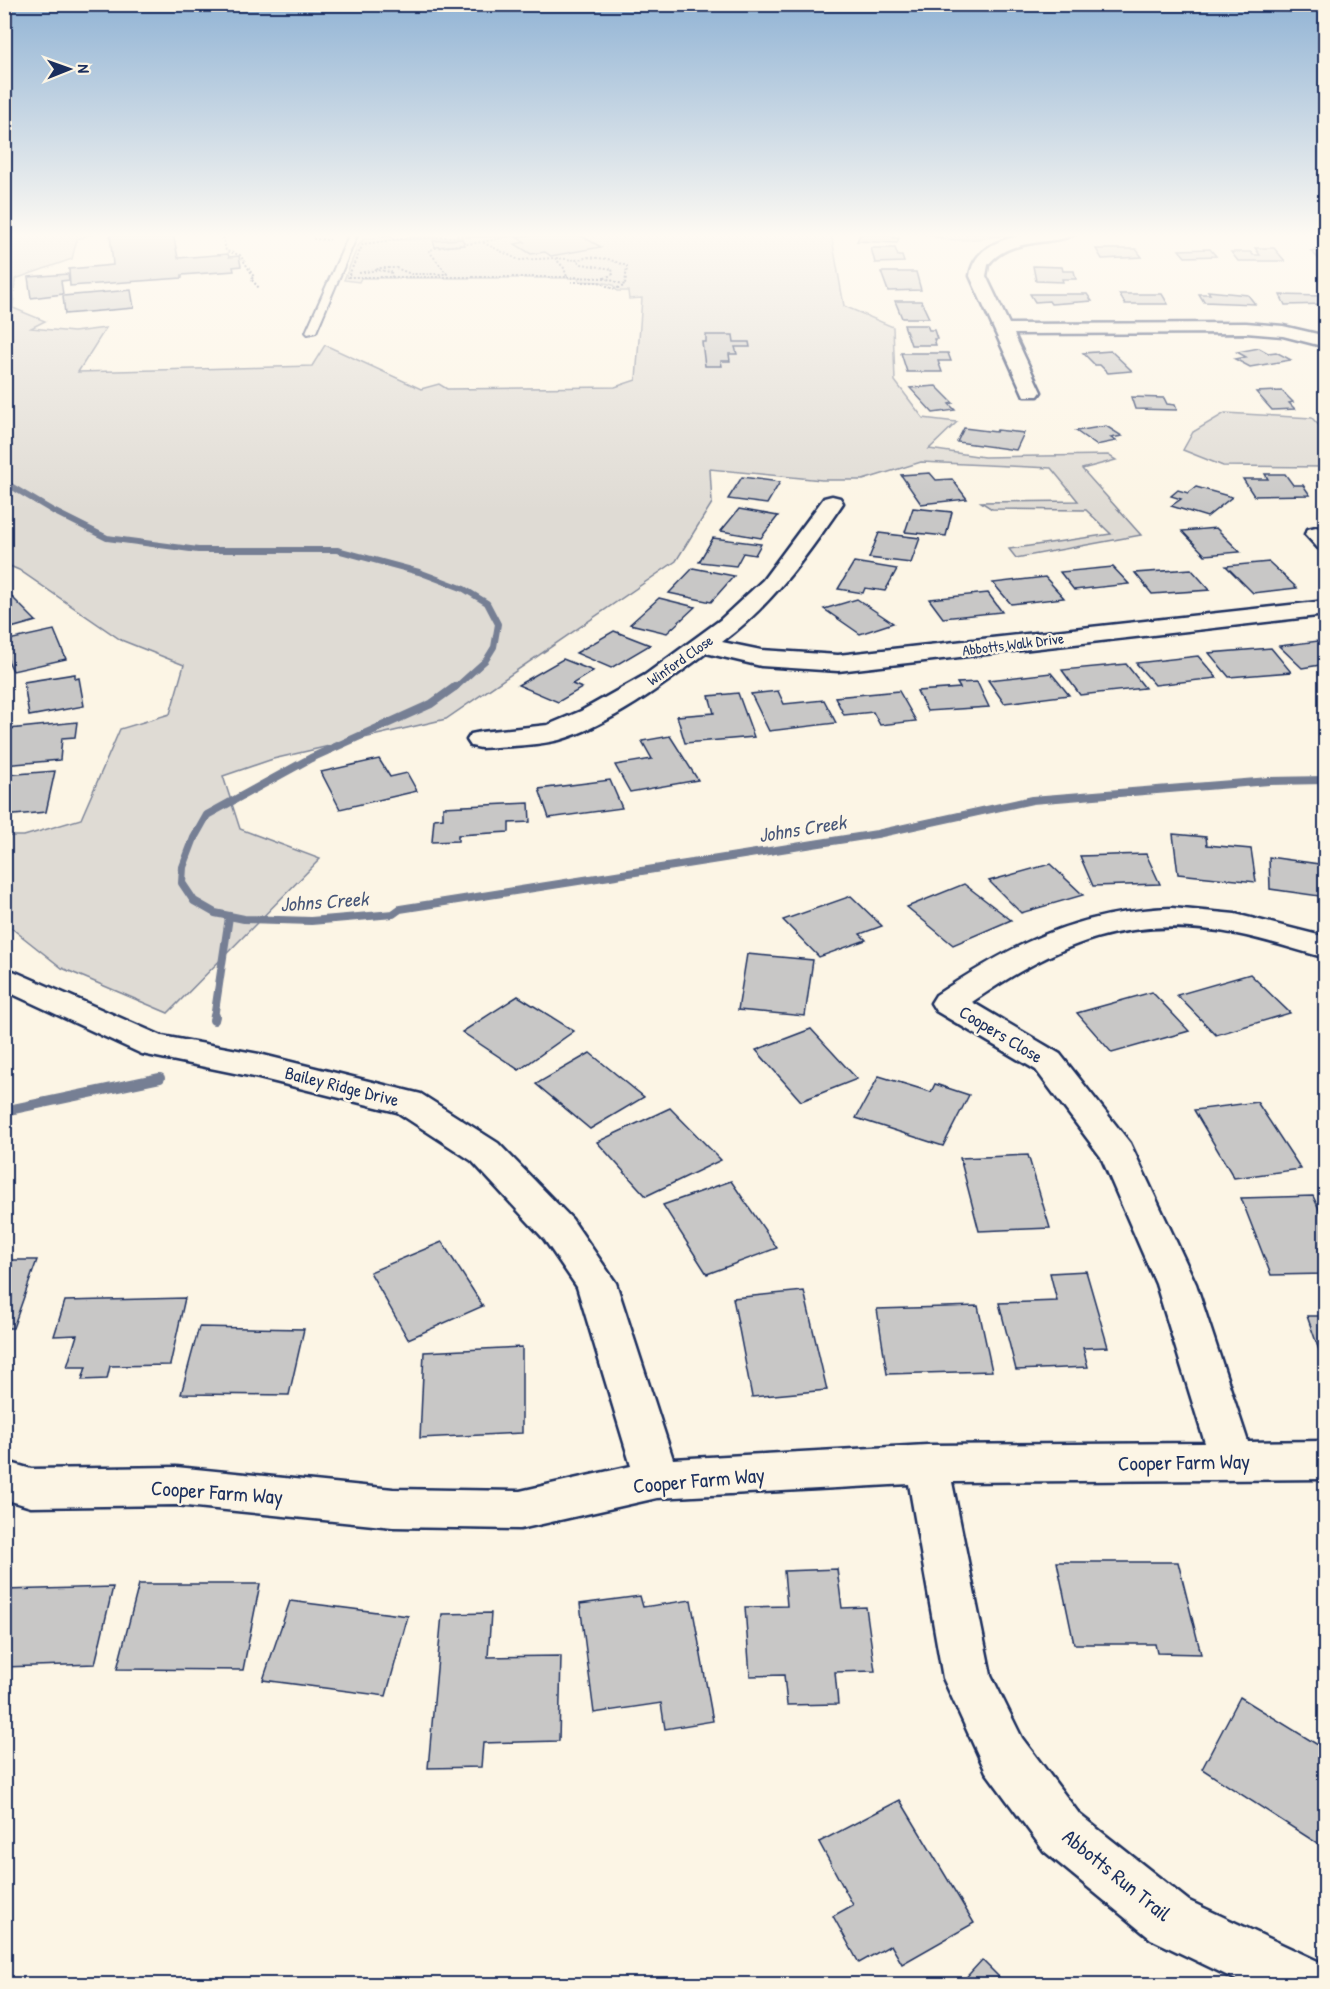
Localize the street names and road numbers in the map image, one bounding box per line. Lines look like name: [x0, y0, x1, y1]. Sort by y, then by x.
street label: Abbotts Walk Drive: [961, 627, 1065, 661]
street label: Winford Close: [643, 630, 717, 690]
street label: Coopers Close: [955, 999, 1047, 1069]
street label: Bailey Ridge Drive: [283, 1060, 401, 1112]
street label: Cooper Farm Way: [1118, 1446, 1250, 1478]
street label: Cooper Farm Way: [632, 1460, 766, 1500]
street label: Cooper Farm Way: [150, 1473, 284, 1511]
street label: Abbotts Run Trail: [1057, 1822, 1178, 1928]

